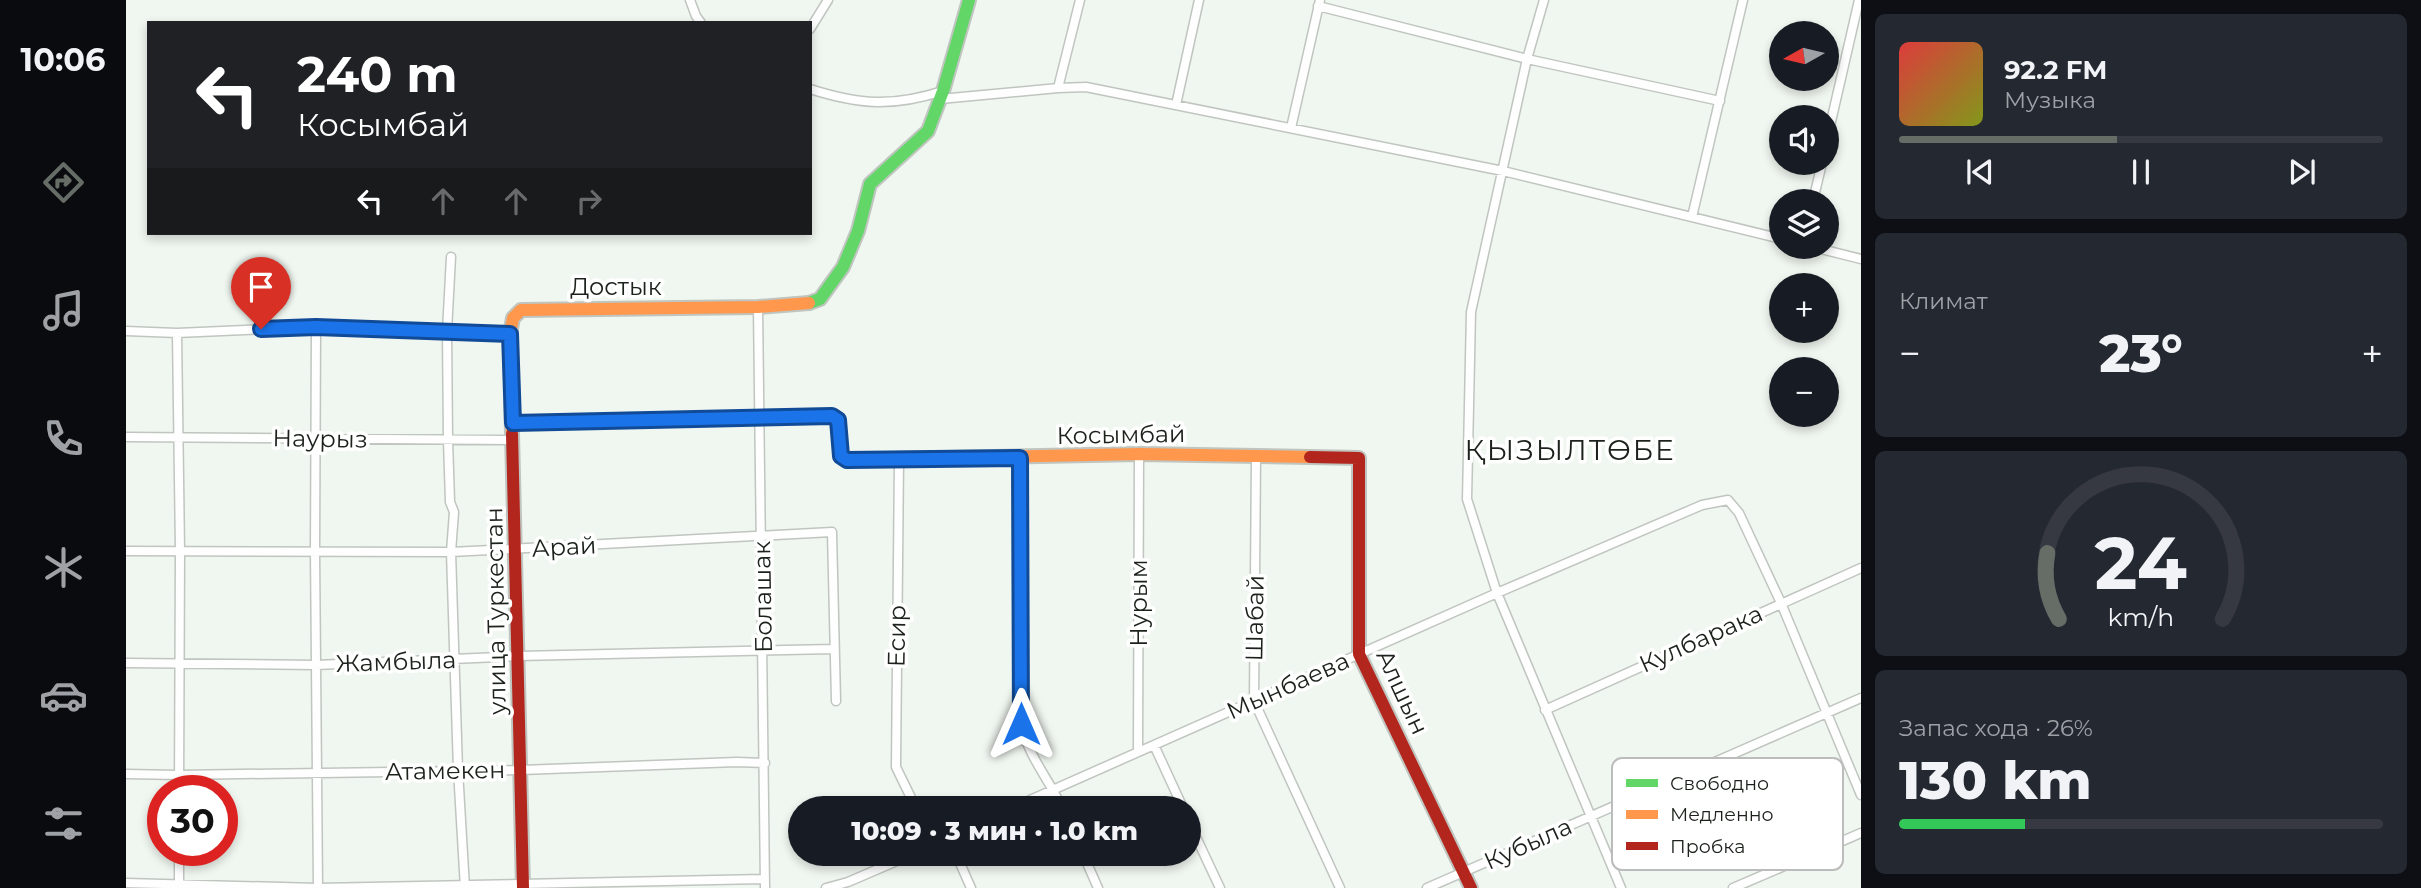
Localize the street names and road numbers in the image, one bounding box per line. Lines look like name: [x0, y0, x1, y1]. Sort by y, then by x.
street label: Достык: [570, 272, 662, 301]
street label: Косымбай: [1056, 419, 1186, 450]
street label: Наурыз: [272, 423, 368, 454]
street label: улица Туркестан: [479, 507, 512, 716]
street label: Арай: [531, 530, 597, 563]
street label: Болашак: [747, 541, 778, 653]
street label: Нурым: [1124, 559, 1153, 647]
street label: Шабай: [1239, 574, 1270, 661]
street label: Кулбарака: [1635, 598, 1767, 679]
street label: Есир: [881, 605, 912, 667]
street label: Жамбыла: [335, 645, 457, 678]
street label: Алшын: [1370, 645, 1435, 739]
street label: Мынбаева: [1222, 646, 1354, 725]
street label: Атамекен: [384, 755, 505, 786]
street label: Кубыла: [1479, 811, 1576, 876]

